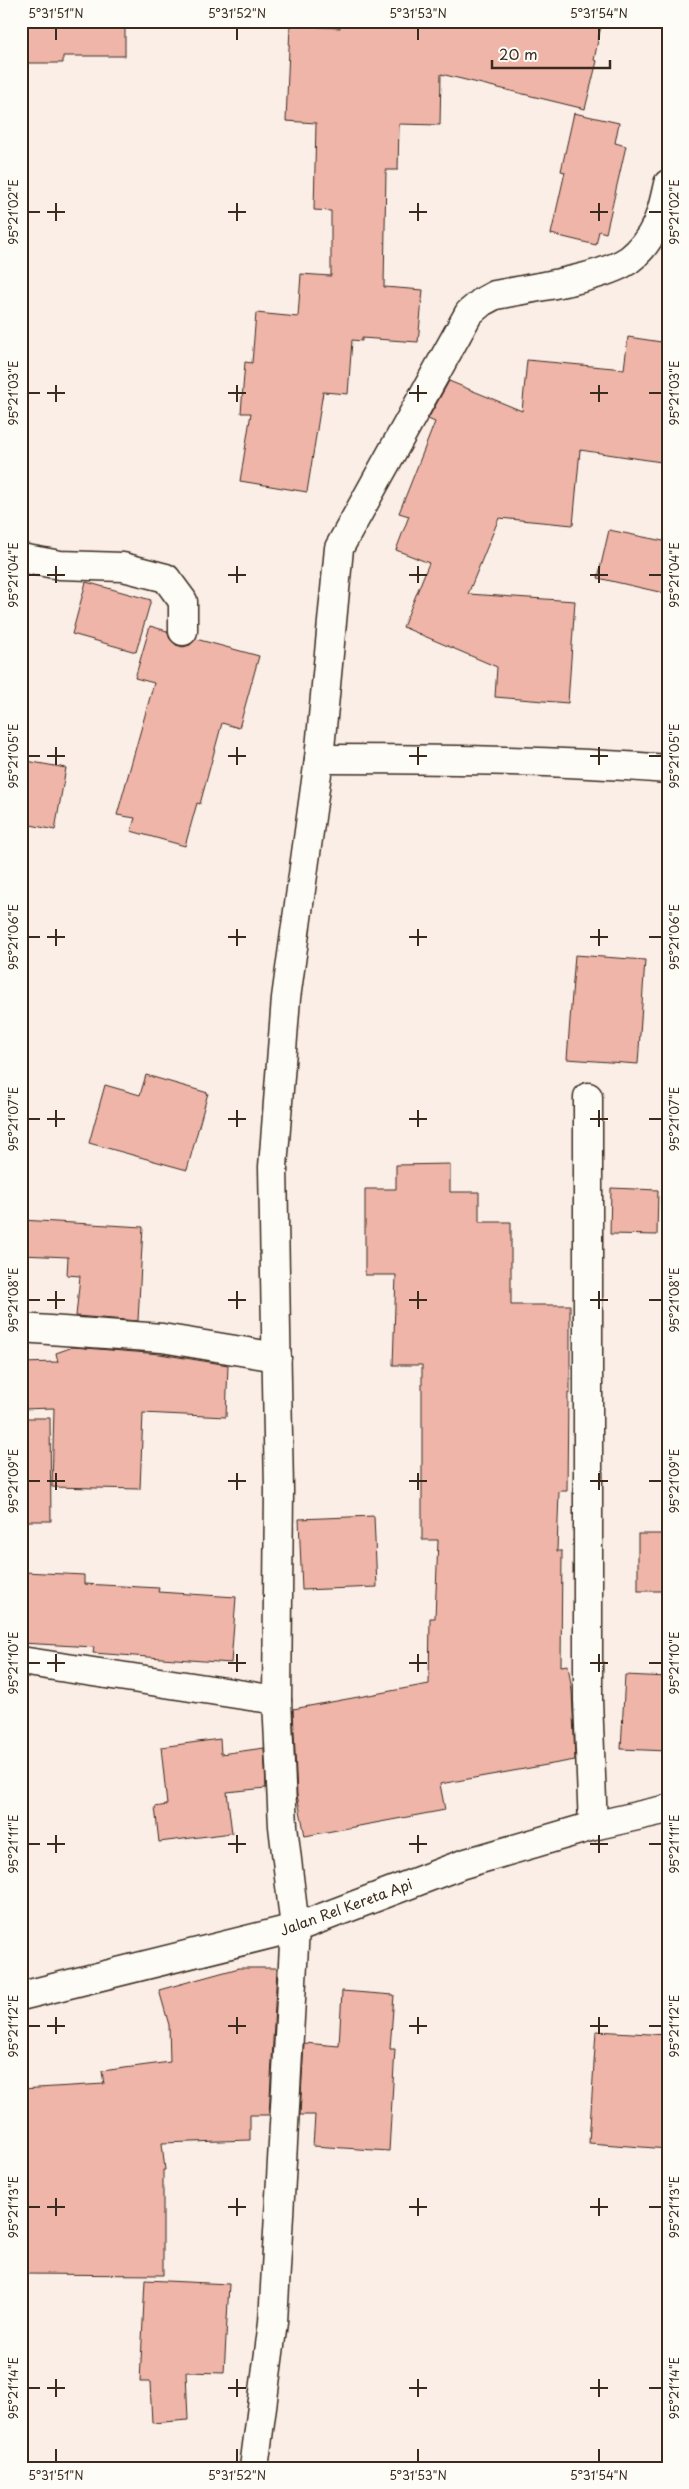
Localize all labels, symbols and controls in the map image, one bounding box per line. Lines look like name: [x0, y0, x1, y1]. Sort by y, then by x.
text: 5°31'51"N: [28, 4, 84, 22]
text: 5°31'52"N: [208, 4, 266, 22]
text: 5°31'53"N: [389, 4, 447, 22]
text: 5°31'54"N: [570, 4, 628, 22]
scale bar: [492, 38, 609, 70]
text: 20 m: [499, 42, 538, 65]
text: 95°21'02"E: [4, 179, 22, 245]
text: 95°21'02"E: [665, 179, 683, 245]
text: 95°21'03"E: [4, 360, 22, 426]
text: 95°21'03"E: [665, 360, 683, 426]
text: 95°21'04"E: [4, 542, 22, 608]
text: 95°21'04"E: [665, 542, 683, 608]
text: 95°21'05"E: [4, 723, 22, 789]
text: 95°21'05"E: [665, 723, 683, 789]
text: 95°21'06"E: [4, 904, 22, 970]
text: 95°21'06"E: [665, 904, 683, 970]
text: 95°21'07"E: [4, 1087, 22, 1151]
text: 95°21'07"E: [665, 1087, 683, 1151]
text: 95°21'08"E: [4, 1267, 22, 1333]
text: 95°21'08"E: [665, 1267, 683, 1333]
text: 95°21'09"E: [4, 1449, 22, 1513]
text: 95°21'09"E: [665, 1449, 683, 1513]
text: 95°21'10"E: [4, 1631, 22, 1695]
text: 95°21'10"E: [665, 1631, 683, 1695]
text: 95°21'11"E: [4, 1814, 22, 1874]
text: 95°21'11"E: [665, 1814, 683, 1874]
street label: Jalan Rel Kereta Api: [277, 1873, 415, 1941]
text: 95°21'12"E: [4, 1995, 22, 2057]
text: 95°21'12"E: [665, 1995, 683, 2057]
text: 95°21'13"E: [4, 2176, 22, 2238]
text: 95°21'13"E: [665, 2176, 683, 2238]
text: 95°21'14"E: [4, 2357, 22, 2419]
text: 95°21'14"E: [665, 2357, 683, 2419]
text: 5°31'51"N: [28, 2466, 84, 2484]
text: 5°31'52"N: [208, 2466, 266, 2484]
text: 5°31'53"N: [389, 2466, 447, 2484]
text: 5°31'54"N: [570, 2466, 628, 2484]

